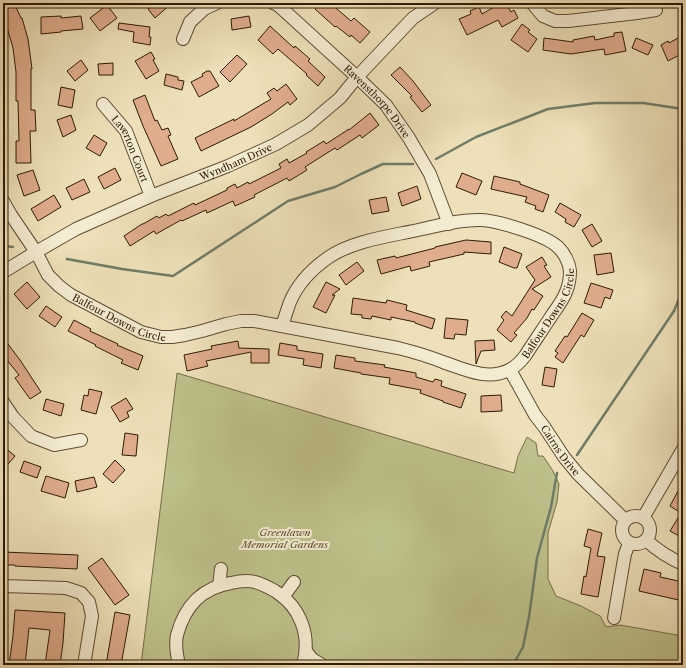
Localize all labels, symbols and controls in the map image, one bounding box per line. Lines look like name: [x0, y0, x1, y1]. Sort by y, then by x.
street label: Ravensthorpe Drive: [341, 62, 413, 141]
street label: Laverton Court: [108, 113, 151, 184]
street label: Wyndham Drive: [197, 141, 275, 184]
street label: Balfour Downs Circle: [519, 268, 577, 361]
street label: Balfour Downs Circle: [70, 291, 166, 344]
street label: Cairns Drive: [538, 422, 583, 479]
park label: Greenlawn Memorial Gardens: [241, 526, 329, 551]

